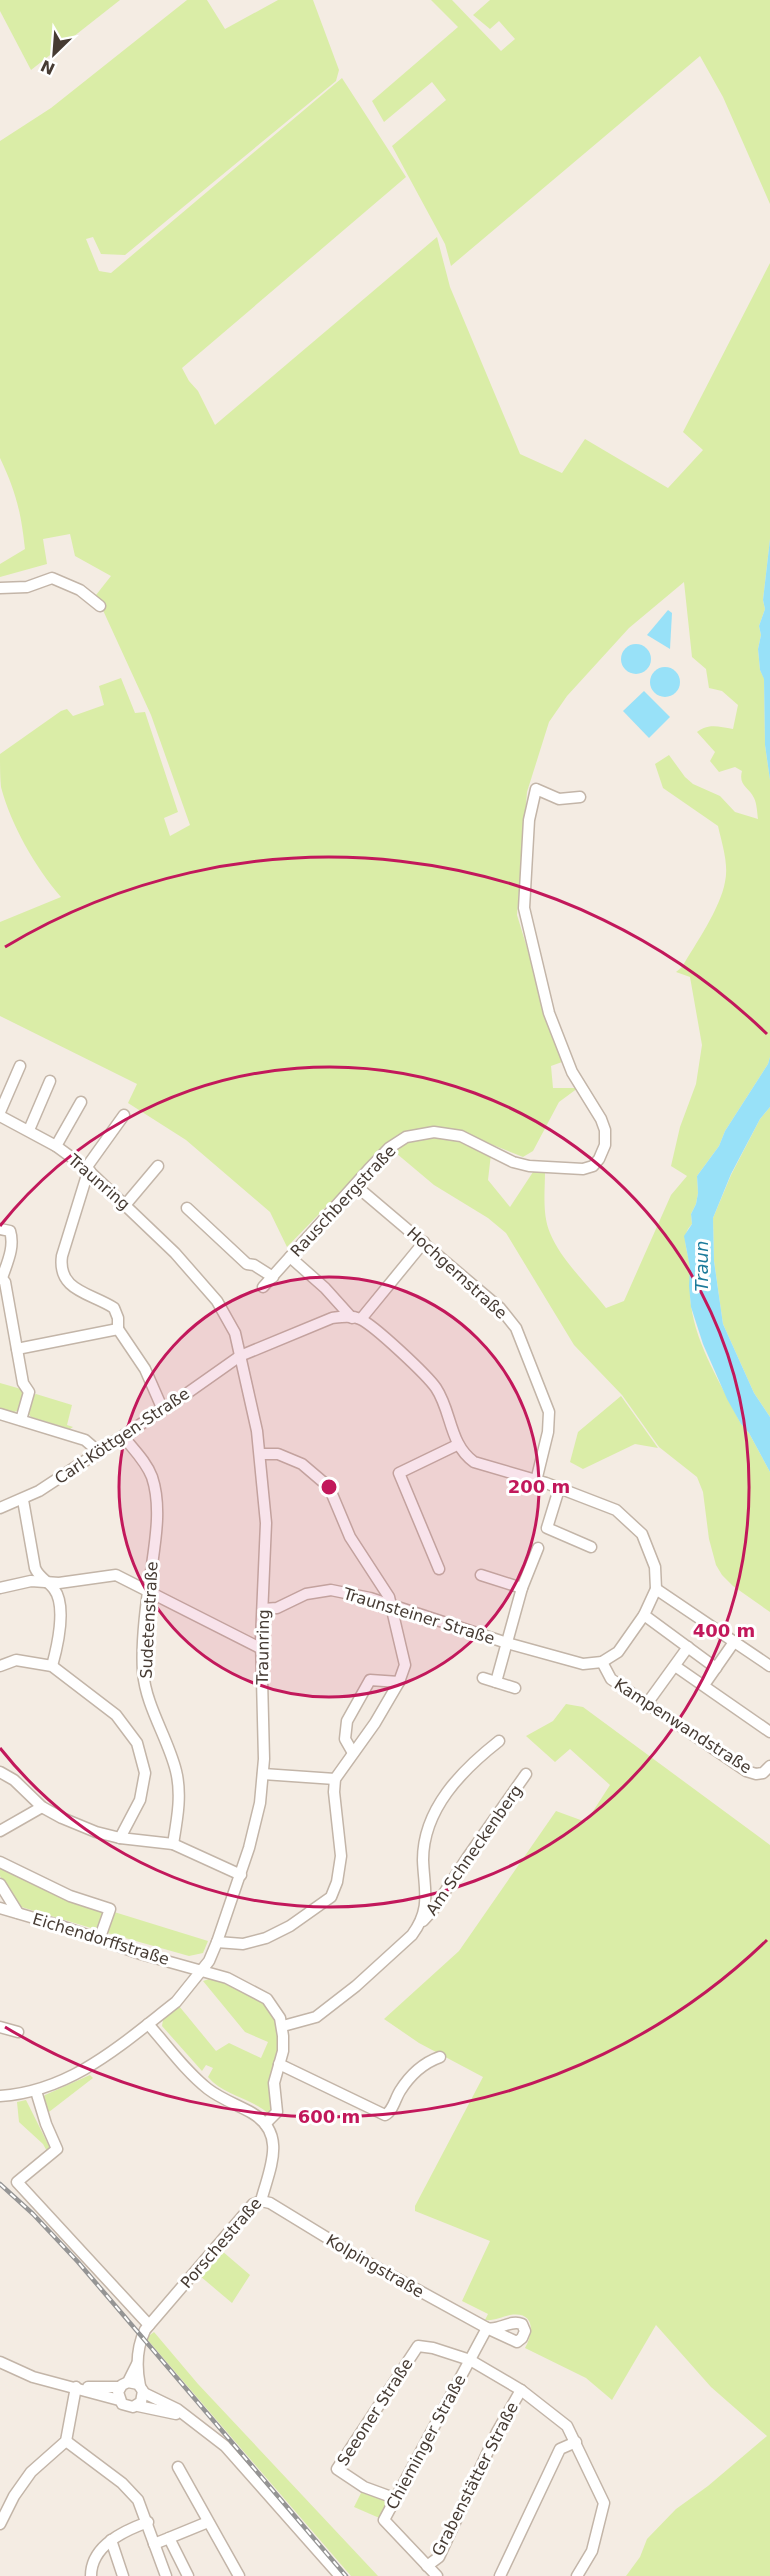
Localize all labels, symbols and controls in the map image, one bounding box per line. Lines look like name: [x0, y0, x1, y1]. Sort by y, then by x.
north arrow: [24, 24, 84, 84]
text: N: [38, 56, 58, 79]
street label: Rauschbergstraße: [286, 1141, 400, 1261]
street label: Traunring: [64, 1149, 134, 1214]
street label: Hochgernstraße: [403, 1223, 511, 1323]
water label: Traun: [691, 1241, 712, 1291]
street label: Carl-Köttgen-Straße: [51, 1384, 193, 1488]
text: 200 m: [508, 1476, 570, 1497]
centre of rings: [319, 1477, 339, 1497]
street label: Sudetenstraße: [136, 1561, 162, 1679]
street label: Traunsteiner Straße: [340, 1584, 497, 1648]
street label: Traunring: [253, 1609, 273, 1686]
text: 400 m: [693, 1620, 755, 1641]
street label: Kampenwandstraße: [611, 1675, 755, 1777]
street label: Am Schneckenberg: [422, 1781, 526, 1919]
street label: Eichendorffstraße: [30, 1909, 172, 1969]
text: 600 m: [298, 2106, 360, 2127]
street label: Porschestraße: [177, 2194, 265, 2292]
street label: Kolpingstraße: [323, 2230, 427, 2302]
street label: Seeoner Straße: [333, 2355, 417, 2469]
street label: Chieminger Straße: [382, 2371, 470, 2513]
street label: Grabenstätter Straße: [428, 2399, 522, 2559]

